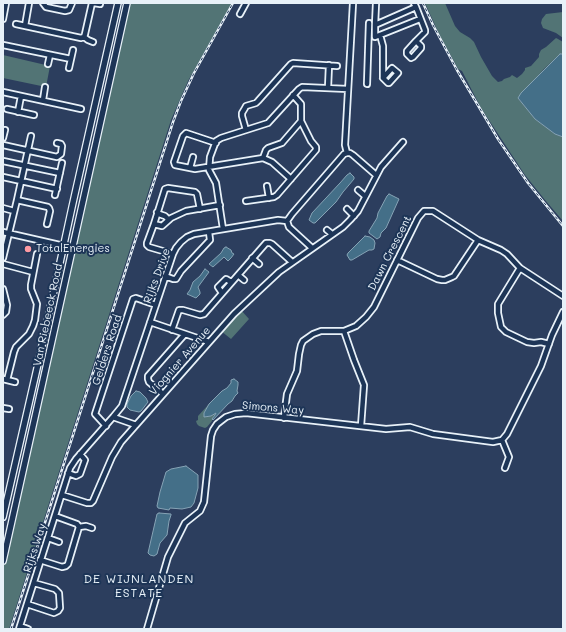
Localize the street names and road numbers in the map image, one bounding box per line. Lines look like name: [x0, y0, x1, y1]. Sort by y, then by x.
street label: Dawn Crescent: [365, 213, 415, 293]
street label: Rijks Drive: [141, 247, 173, 305]
street label: Van Riebeeck Road: [31, 262, 65, 368]
street label: Gelders Road: [89, 313, 125, 387]
street label: Viognier Avenue: [147, 324, 213, 398]
street label: Simons Way: [242, 399, 304, 417]
street label: Rijks Way: [21, 522, 49, 574]

